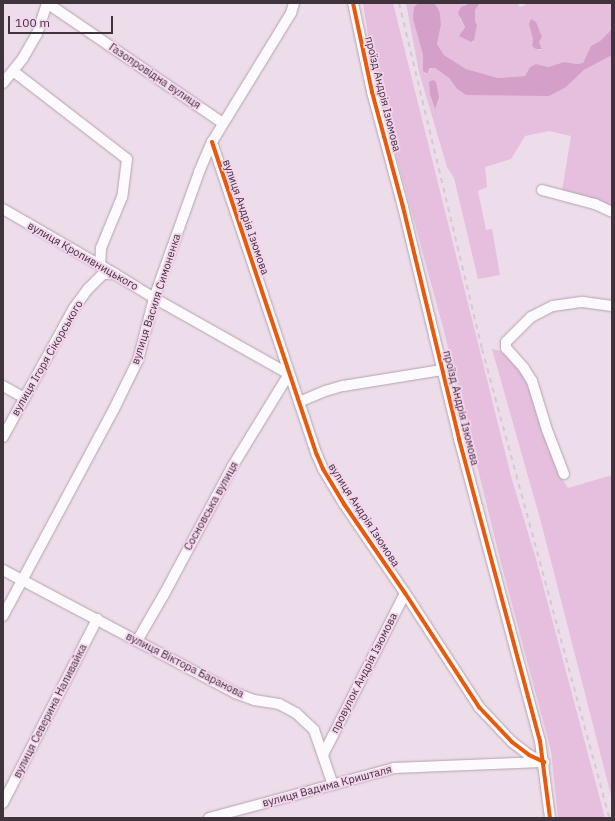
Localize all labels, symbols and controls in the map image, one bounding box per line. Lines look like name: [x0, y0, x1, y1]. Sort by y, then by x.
scale bar: [10, 8, 115, 34]
text: 100 m: [15, 15, 50, 30]
street label: проїзд Андрія Ізюмова: [362, 35, 404, 153]
street label: Газопровідна вулиця: [107, 40, 203, 112]
street label: вулиця Андрія Ізюмова: [220, 158, 272, 276]
street label: вулиця Кропивницького: [25, 219, 141, 293]
street label: вулиця Василя Симоненка: [129, 232, 183, 366]
street label: вулиця Ігоря Сікорського: [8, 298, 86, 418]
street label: проїзд Андрія Ізюмова: [440, 349, 482, 467]
street label: Сосновська вулиця: [181, 459, 241, 553]
street label: вулиця Андрія Ізюмова: [325, 461, 403, 569]
street label: провулок Андрія Ізюмова: [328, 611, 400, 735]
street label: вулиця Віктора Баранова: [124, 629, 246, 701]
street label: вулиця Северина Наливайка: [10, 642, 90, 780]
street label: вулиця Вадима Кришталя: [261, 762, 393, 810]

